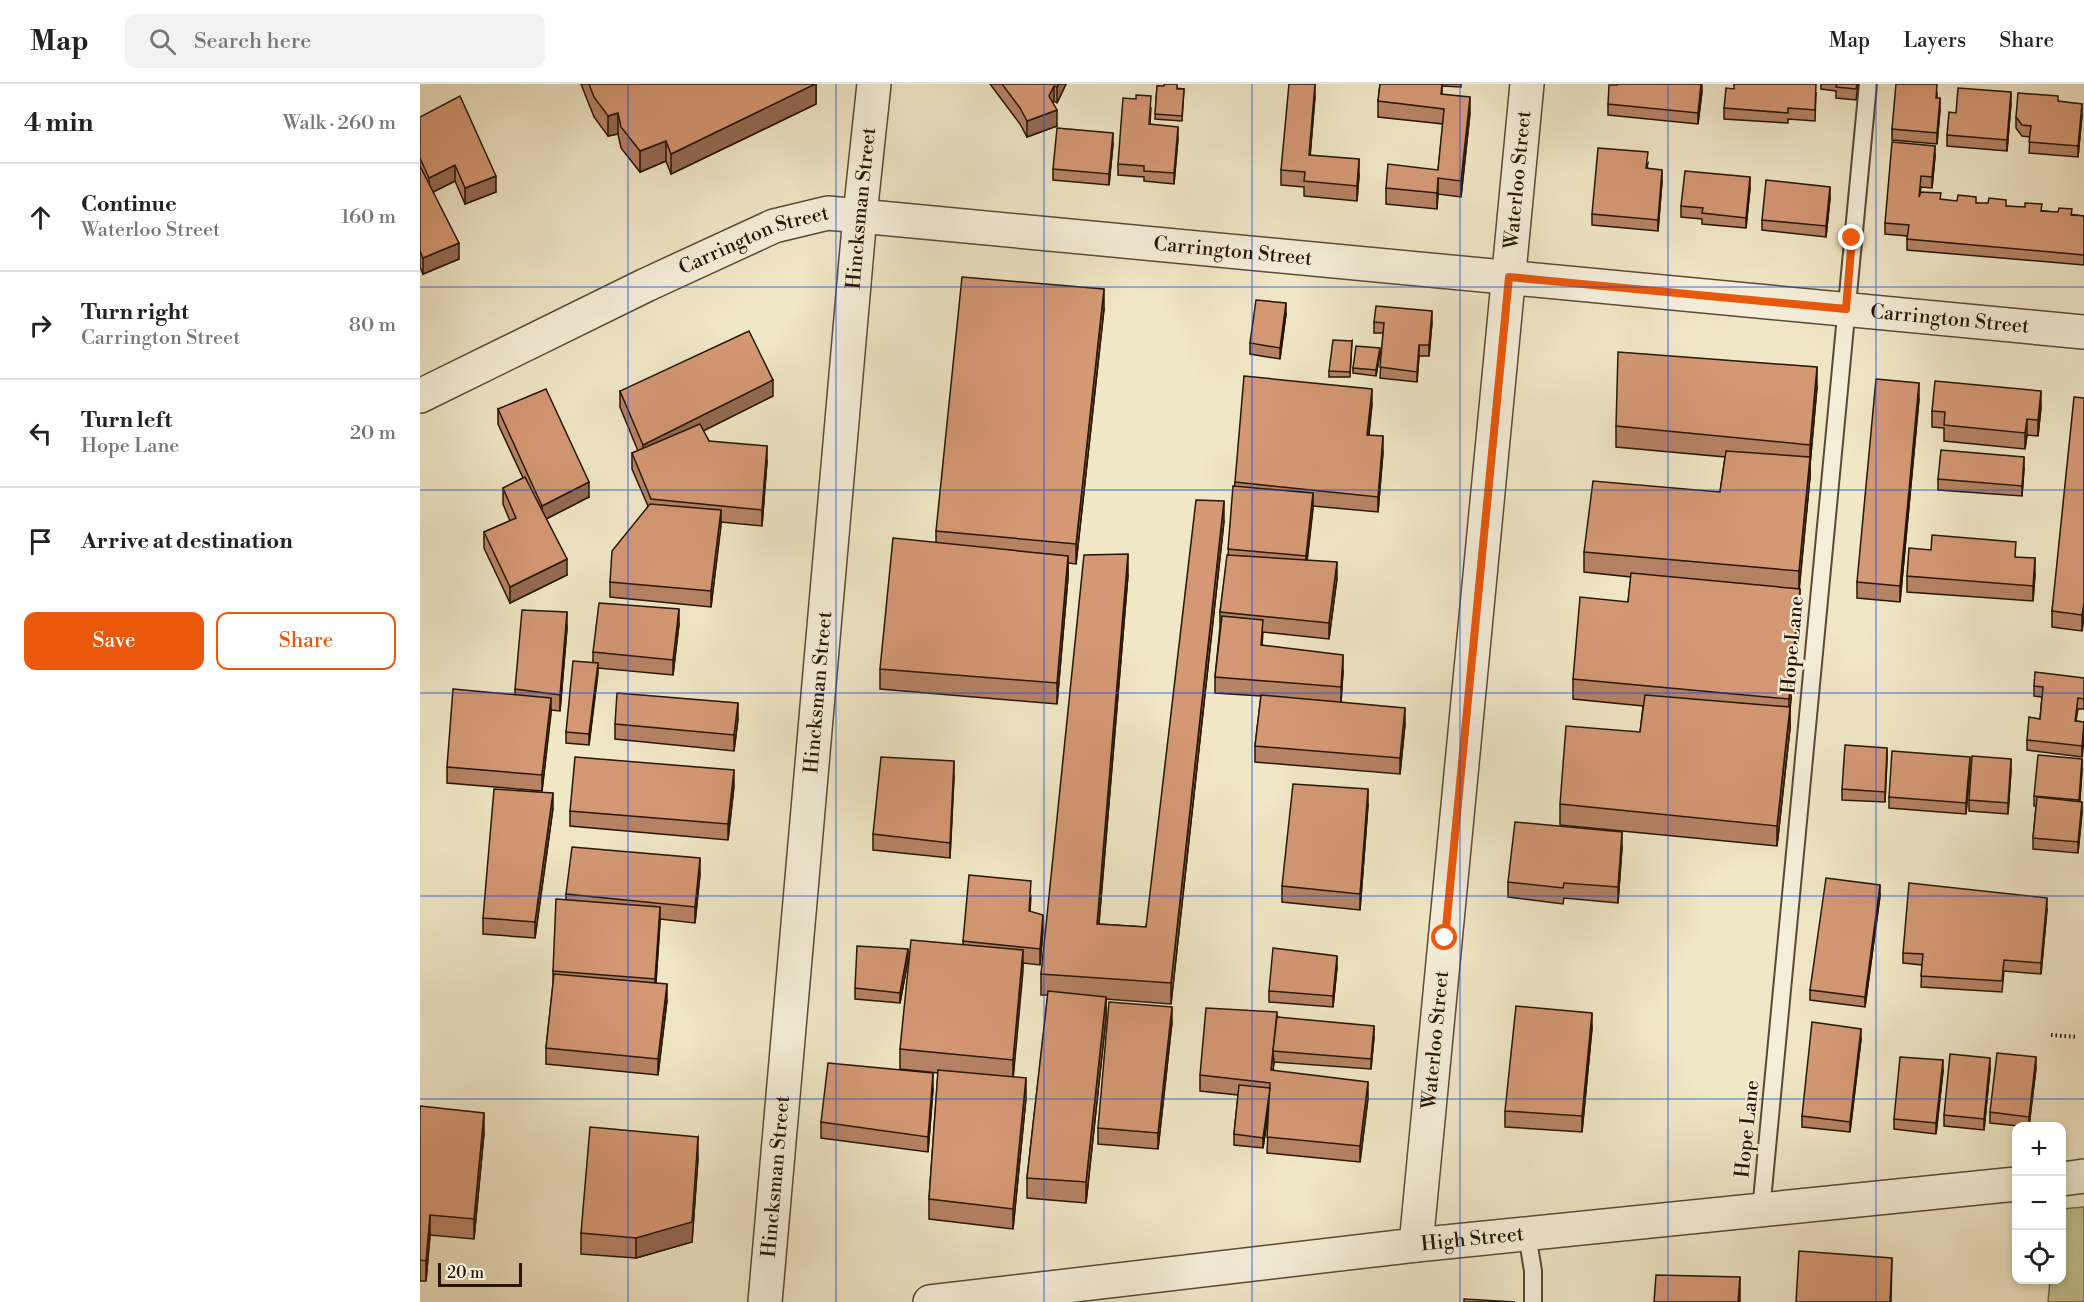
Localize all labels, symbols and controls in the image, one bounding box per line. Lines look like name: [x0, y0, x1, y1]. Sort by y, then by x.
search box: [125, 14, 545, 68]
text: Map: [30, 24, 89, 59]
icon: search: [146, 25, 179, 58]
text: Search here: [194, 28, 311, 55]
text: Map: [1829, 28, 1870, 54]
text: Layers: [1903, 28, 1966, 54]
text: Share: [1999, 28, 2054, 54]
text: 4 min: [24, 107, 94, 139]
street label: Waterloo Street: [1499, 109, 1537, 251]
text: Walk · 260 m: [283, 111, 396, 136]
street label: Hincksman Street: [841, 126, 882, 290]
text: Continue: [81, 191, 177, 218]
icon: ahead: [24, 201, 57, 234]
street label: Carrington Street: [675, 201, 831, 281]
text: 160 m: [341, 205, 396, 230]
text: Waterloo Street: [81, 218, 220, 243]
route end: [1838, 224, 1864, 250]
street label: Carrington Street: [1152, 231, 1313, 271]
text: Turn right: [81, 299, 189, 326]
street label: Carrington Street: [1869, 299, 2030, 339]
icon: right: [24, 309, 57, 342]
text: 80 m: [349, 313, 396, 338]
text: Carrington Street: [81, 326, 240, 351]
text: Turn left: [81, 407, 172, 434]
icon: left: [24, 417, 57, 450]
text: 20 m: [350, 421, 396, 446]
text: Hope Lane: [81, 434, 179, 459]
icon: arrive: [24, 525, 57, 558]
text: Arrive at destination: [81, 528, 293, 555]
street label: Hope Lane: [1776, 595, 1810, 695]
street label: Hincksman Street: [799, 610, 838, 774]
button: Save: [24, 612, 204, 670]
button: Share: [216, 612, 396, 670]
route start: [1431, 924, 1457, 950]
street label: Waterloo Street: [1416, 969, 1455, 1111]
street label: Hope Lane: [1730, 1079, 1766, 1179]
street label: Hincksman Street: [756, 1094, 796, 1259]
map controls: [2012, 1122, 2066, 1284]
button: +: [2012, 1122, 2066, 1176]
button: −: [2012, 1176, 2066, 1230]
street label: High Street: [1420, 1222, 1525, 1257]
button: locate: [2012, 1230, 2066, 1284]
scale bar: [438, 1260, 522, 1288]
text: 20 m: [447, 1263, 484, 1283]

